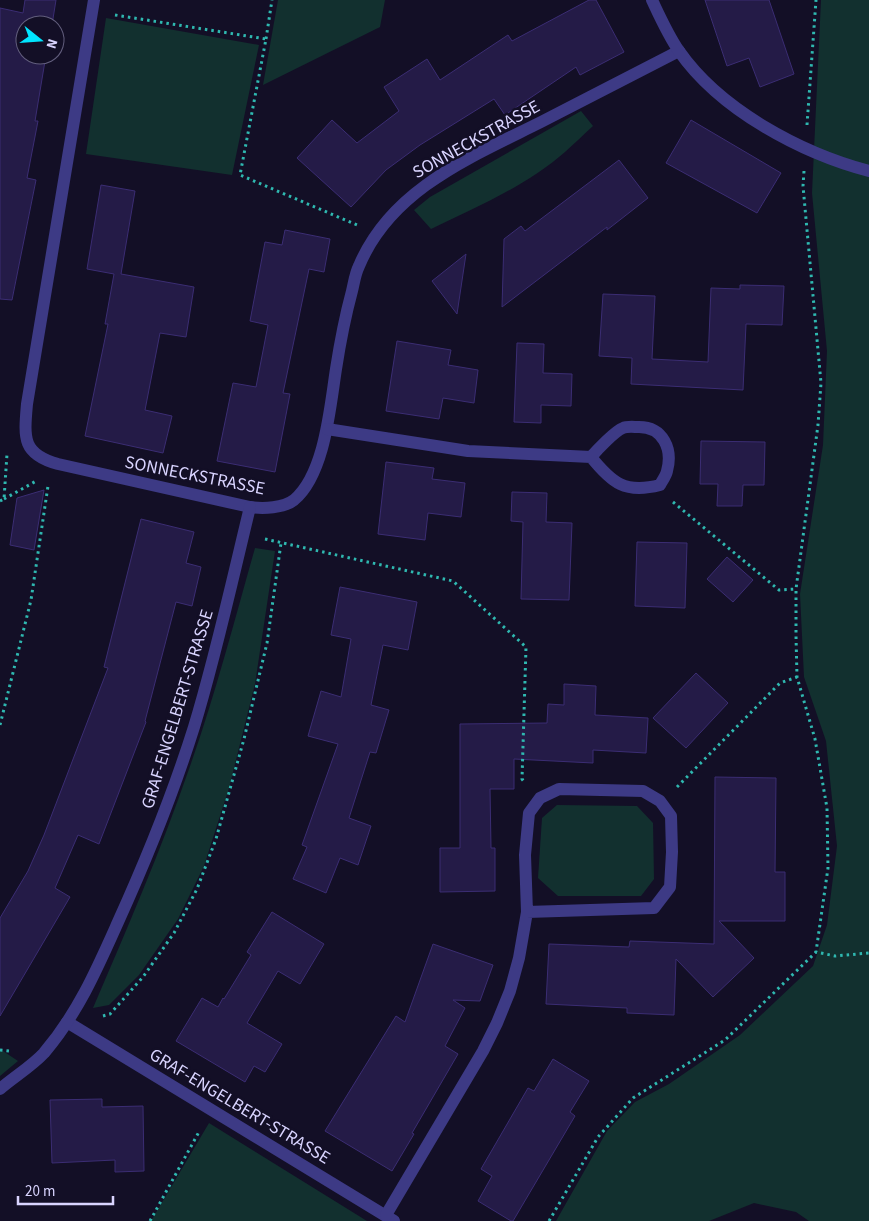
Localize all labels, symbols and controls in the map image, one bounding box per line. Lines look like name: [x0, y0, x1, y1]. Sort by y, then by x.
north arrow: [15, 15, 65, 65]
text: N: [41, 36, 62, 51]
street label: SONNECKSTRASSE: [408, 94, 544, 185]
street label: SONNECKSTRASSE: [123, 450, 267, 501]
street label: GRAF-ENGELBERT-STRASSE: [135, 606, 220, 812]
street label: GRAF-ENGELBERT-STRASSE: [145, 1042, 335, 1170]
scale bar: [18, 1174, 112, 1206]
text: 20 m: [25, 1181, 55, 1202]

